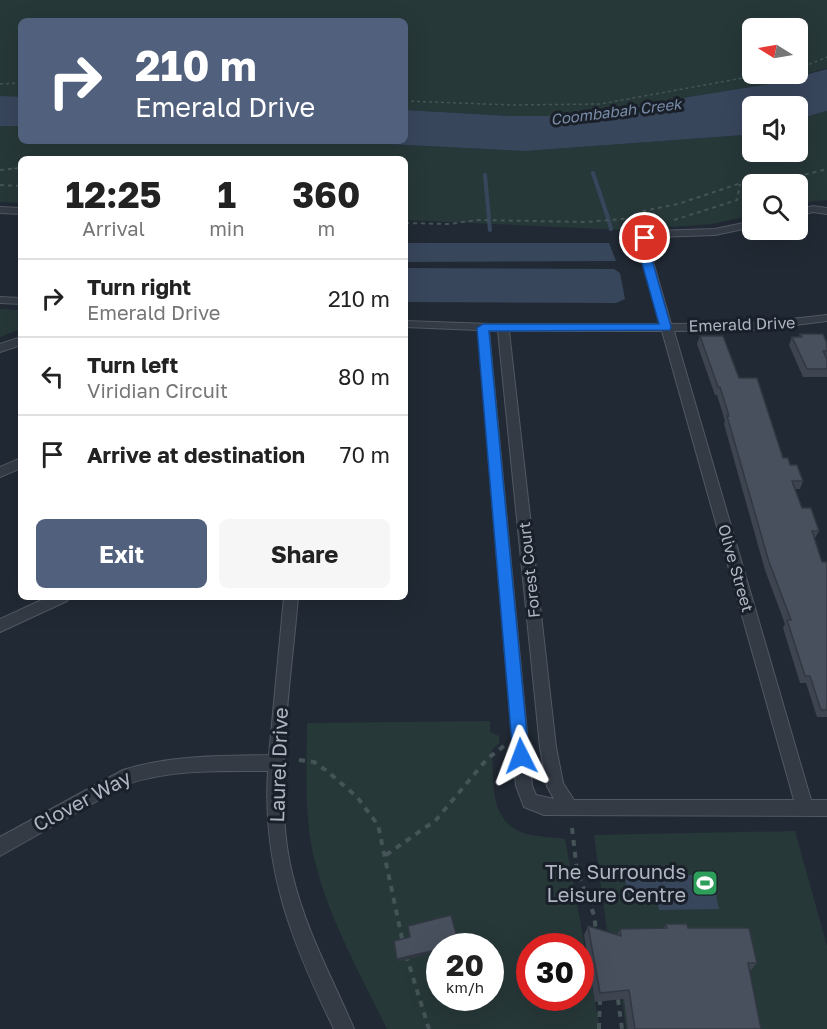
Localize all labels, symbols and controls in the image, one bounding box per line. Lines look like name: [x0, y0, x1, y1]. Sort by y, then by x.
north arrow: [742, 18, 808, 84]
map controls: [742, 18, 808, 240]
text: 210 m: [135, 40, 257, 90]
icon: right: [36, 42, 114, 120]
text: Emerald Drive: [135, 91, 315, 123]
water label: Coombabah Creek: [549, 94, 684, 128]
button: sound: [742, 96, 808, 162]
text: 12:25: [66, 173, 162, 216]
text: 1: [218, 173, 236, 216]
text: 360: [292, 173, 360, 216]
button: search: [742, 174, 808, 240]
pin: [619, 212, 670, 263]
text: Arrival: [82, 216, 145, 240]
text: min: [209, 216, 245, 240]
text: m: [317, 216, 335, 240]
icon: arrive: [628, 221, 661, 254]
text: Turn right: [87, 273, 191, 300]
icon: right: [36, 282, 69, 315]
text: 210 m: [328, 285, 390, 312]
text: Emerald Drive: [87, 300, 220, 324]
street label: Emerald Drive: [688, 312, 796, 336]
text: Turn left: [87, 351, 178, 378]
icon: left: [36, 360, 69, 393]
text: 80 m: [338, 363, 390, 390]
text: Viridian Circuit: [87, 378, 228, 402]
icon: arrive: [36, 438, 69, 471]
text: Arrive at destination: [87, 441, 305, 468]
text: 70 m: [340, 441, 390, 468]
button: Exit: [36, 519, 207, 588]
button: Share: [219, 519, 390, 588]
street label: Forest Court: [514, 521, 544, 619]
street label: Olive Street: [714, 522, 758, 614]
street label: Laurel Drive: [264, 707, 292, 823]
position arrow: [489, 724, 553, 788]
street label: Clover Way: [29, 764, 134, 836]
place label: The Surrounds Leisure Centre: [545, 859, 686, 906]
sports icon: The Surrounds Leisure Centre: [690, 868, 720, 898]
speed limit sign: 30: [516, 933, 594, 1011]
text: 20: [446, 947, 484, 983]
text: km/h: [446, 978, 484, 996]

